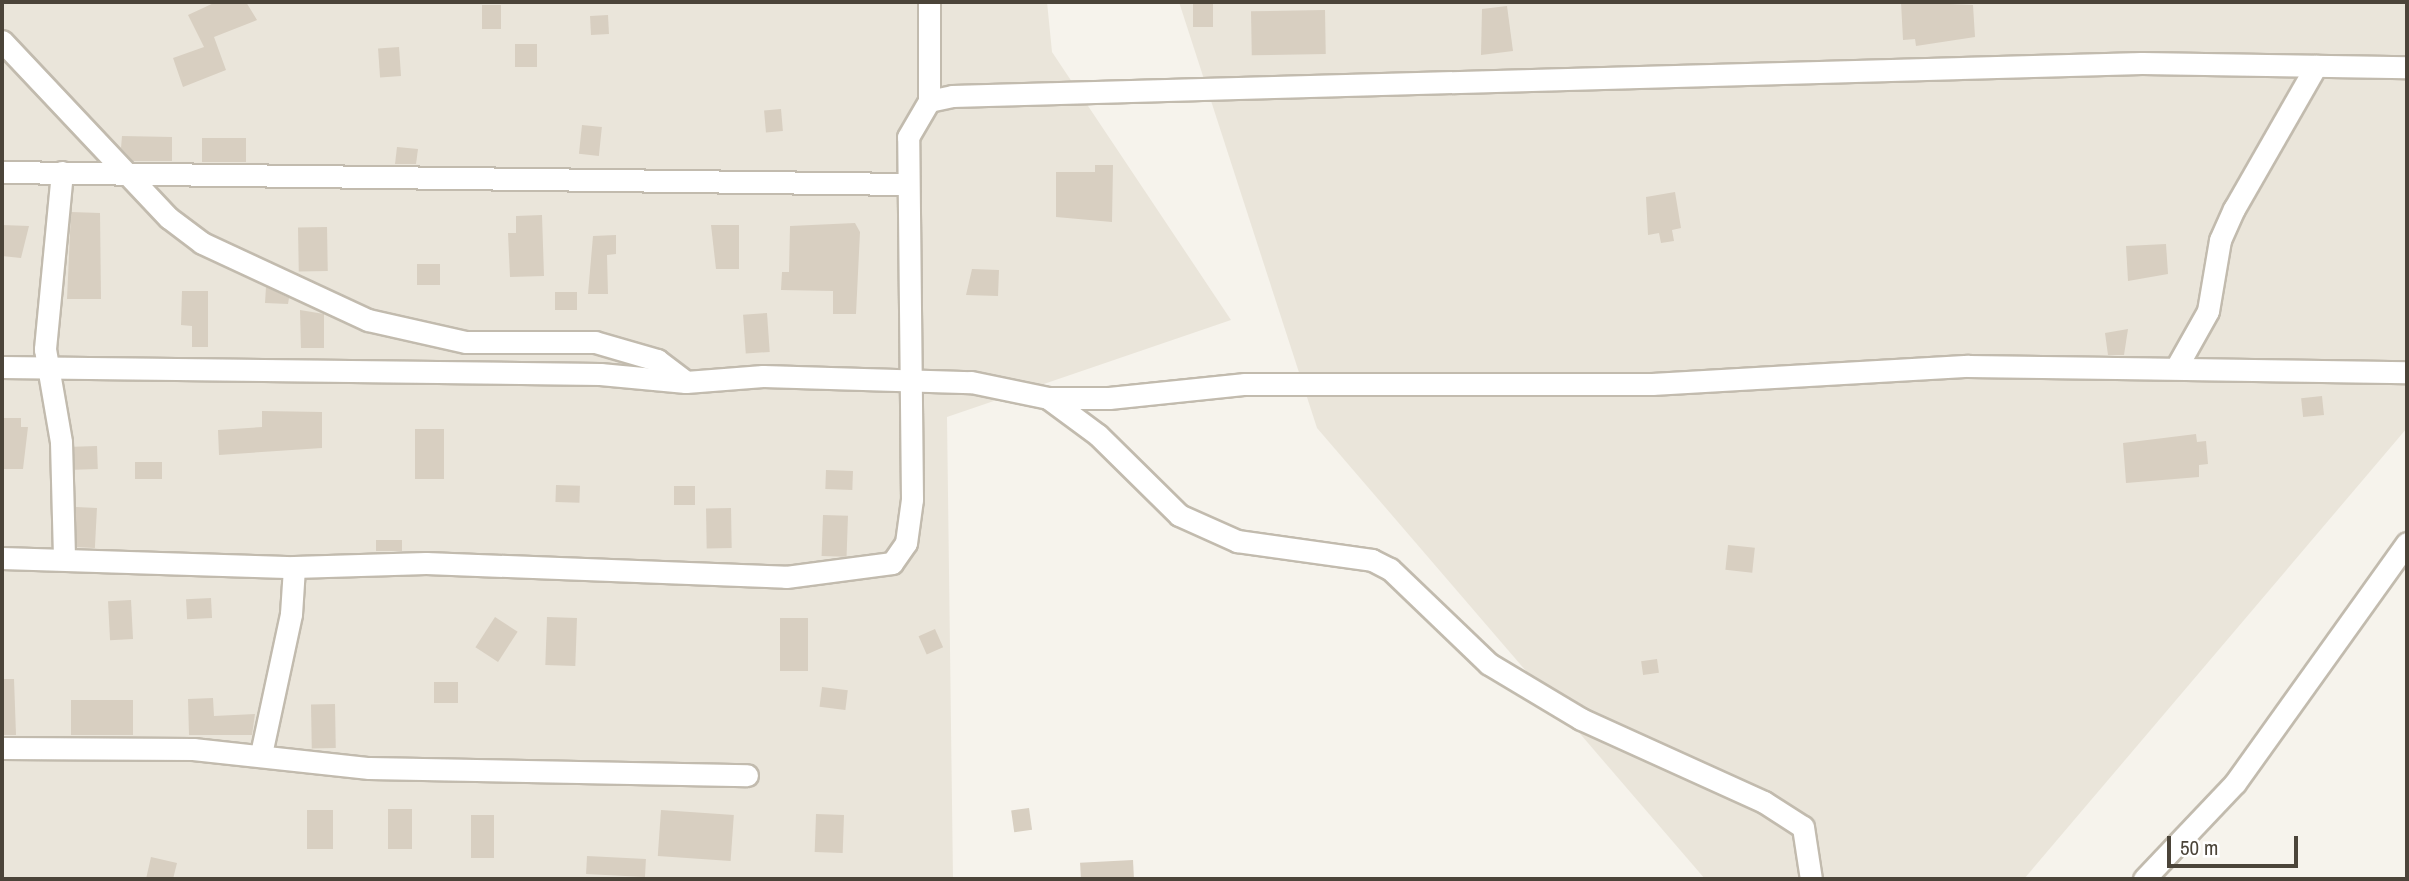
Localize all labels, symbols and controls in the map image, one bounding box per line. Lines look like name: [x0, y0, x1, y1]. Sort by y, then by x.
scale bar: [2171, 822, 2302, 866]
text: 50 m: [2180, 833, 2218, 862]

